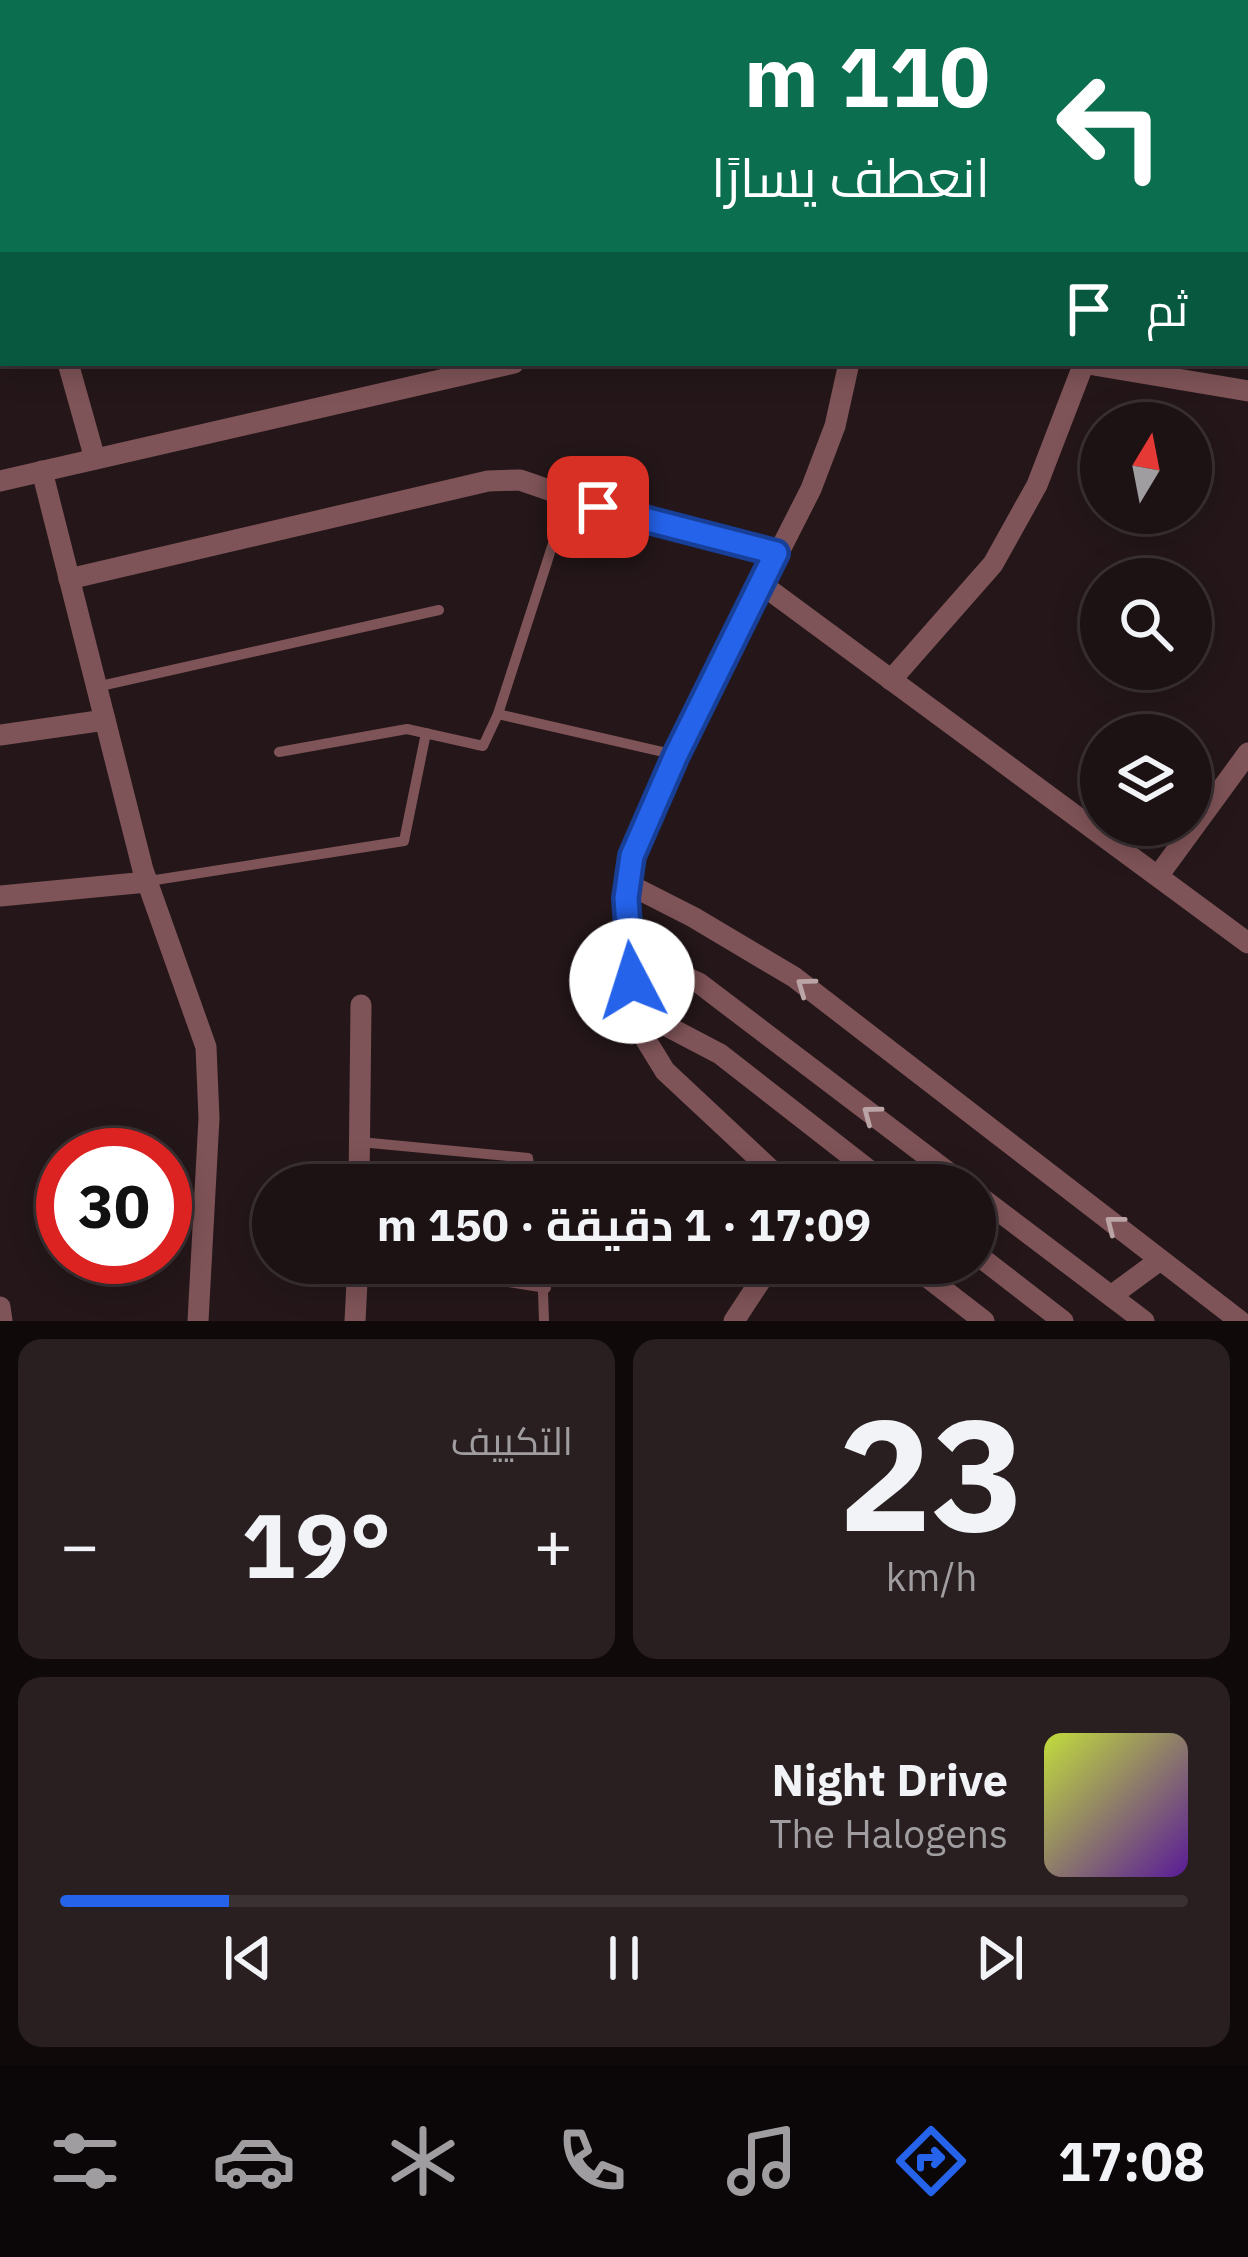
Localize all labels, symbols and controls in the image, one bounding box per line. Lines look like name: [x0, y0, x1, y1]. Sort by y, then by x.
text: 110 m: [744, 21, 990, 130]
icon: left: [1032, 48, 1188, 204]
text: انعطف يسارًا: [711, 142, 990, 212]
icon: arrive: [1056, 276, 1122, 342]
text: ثم: [1146, 280, 1188, 338]
north arrow: [1080, 402, 1212, 534]
map controls: [1080, 402, 1212, 846]
pin: [547, 456, 649, 558]
icon: arrive: [565, 474, 631, 540]
button: search: [1080, 558, 1212, 690]
button: layers: [1080, 714, 1212, 846]
position arrow: [569, 918, 695, 1044]
one-way arrow: [796, 978, 818, 1000]
one-way arrow: [863, 1107, 885, 1129]
speed limit sign: 30: [36, 1128, 192, 1284]
text: 17:09 · 1 دقيقة · 150 m: [377, 1195, 871, 1253]
one-way arrow: [1105, 1217, 1127, 1238]
text: 23: [838, 1371, 1025, 1574]
text: التكييف: [451, 1415, 573, 1466]
text: 19°: [241, 1486, 392, 1603]
text: −: [60, 1501, 100, 1587]
text: +: [533, 1501, 573, 1587]
text: km/h: [886, 1551, 977, 1602]
text: Night Drive: [771, 1750, 1008, 1808]
text: The Halogens: [769, 1808, 1008, 1859]
icon: previous: [215, 1925, 281, 1991]
icon: pause: [591, 1925, 657, 1991]
icon: next: [967, 1925, 1033, 1991]
icon: filters: [43, 2119, 127, 2203]
icon: car: [212, 2119, 296, 2203]
icon: climate: [381, 2119, 465, 2203]
icon: phone: [550, 2119, 634, 2203]
icon: music: [720, 2119, 804, 2203]
icon: directions: [889, 2119, 973, 2203]
text: 17:08: [1058, 2126, 1205, 2196]

